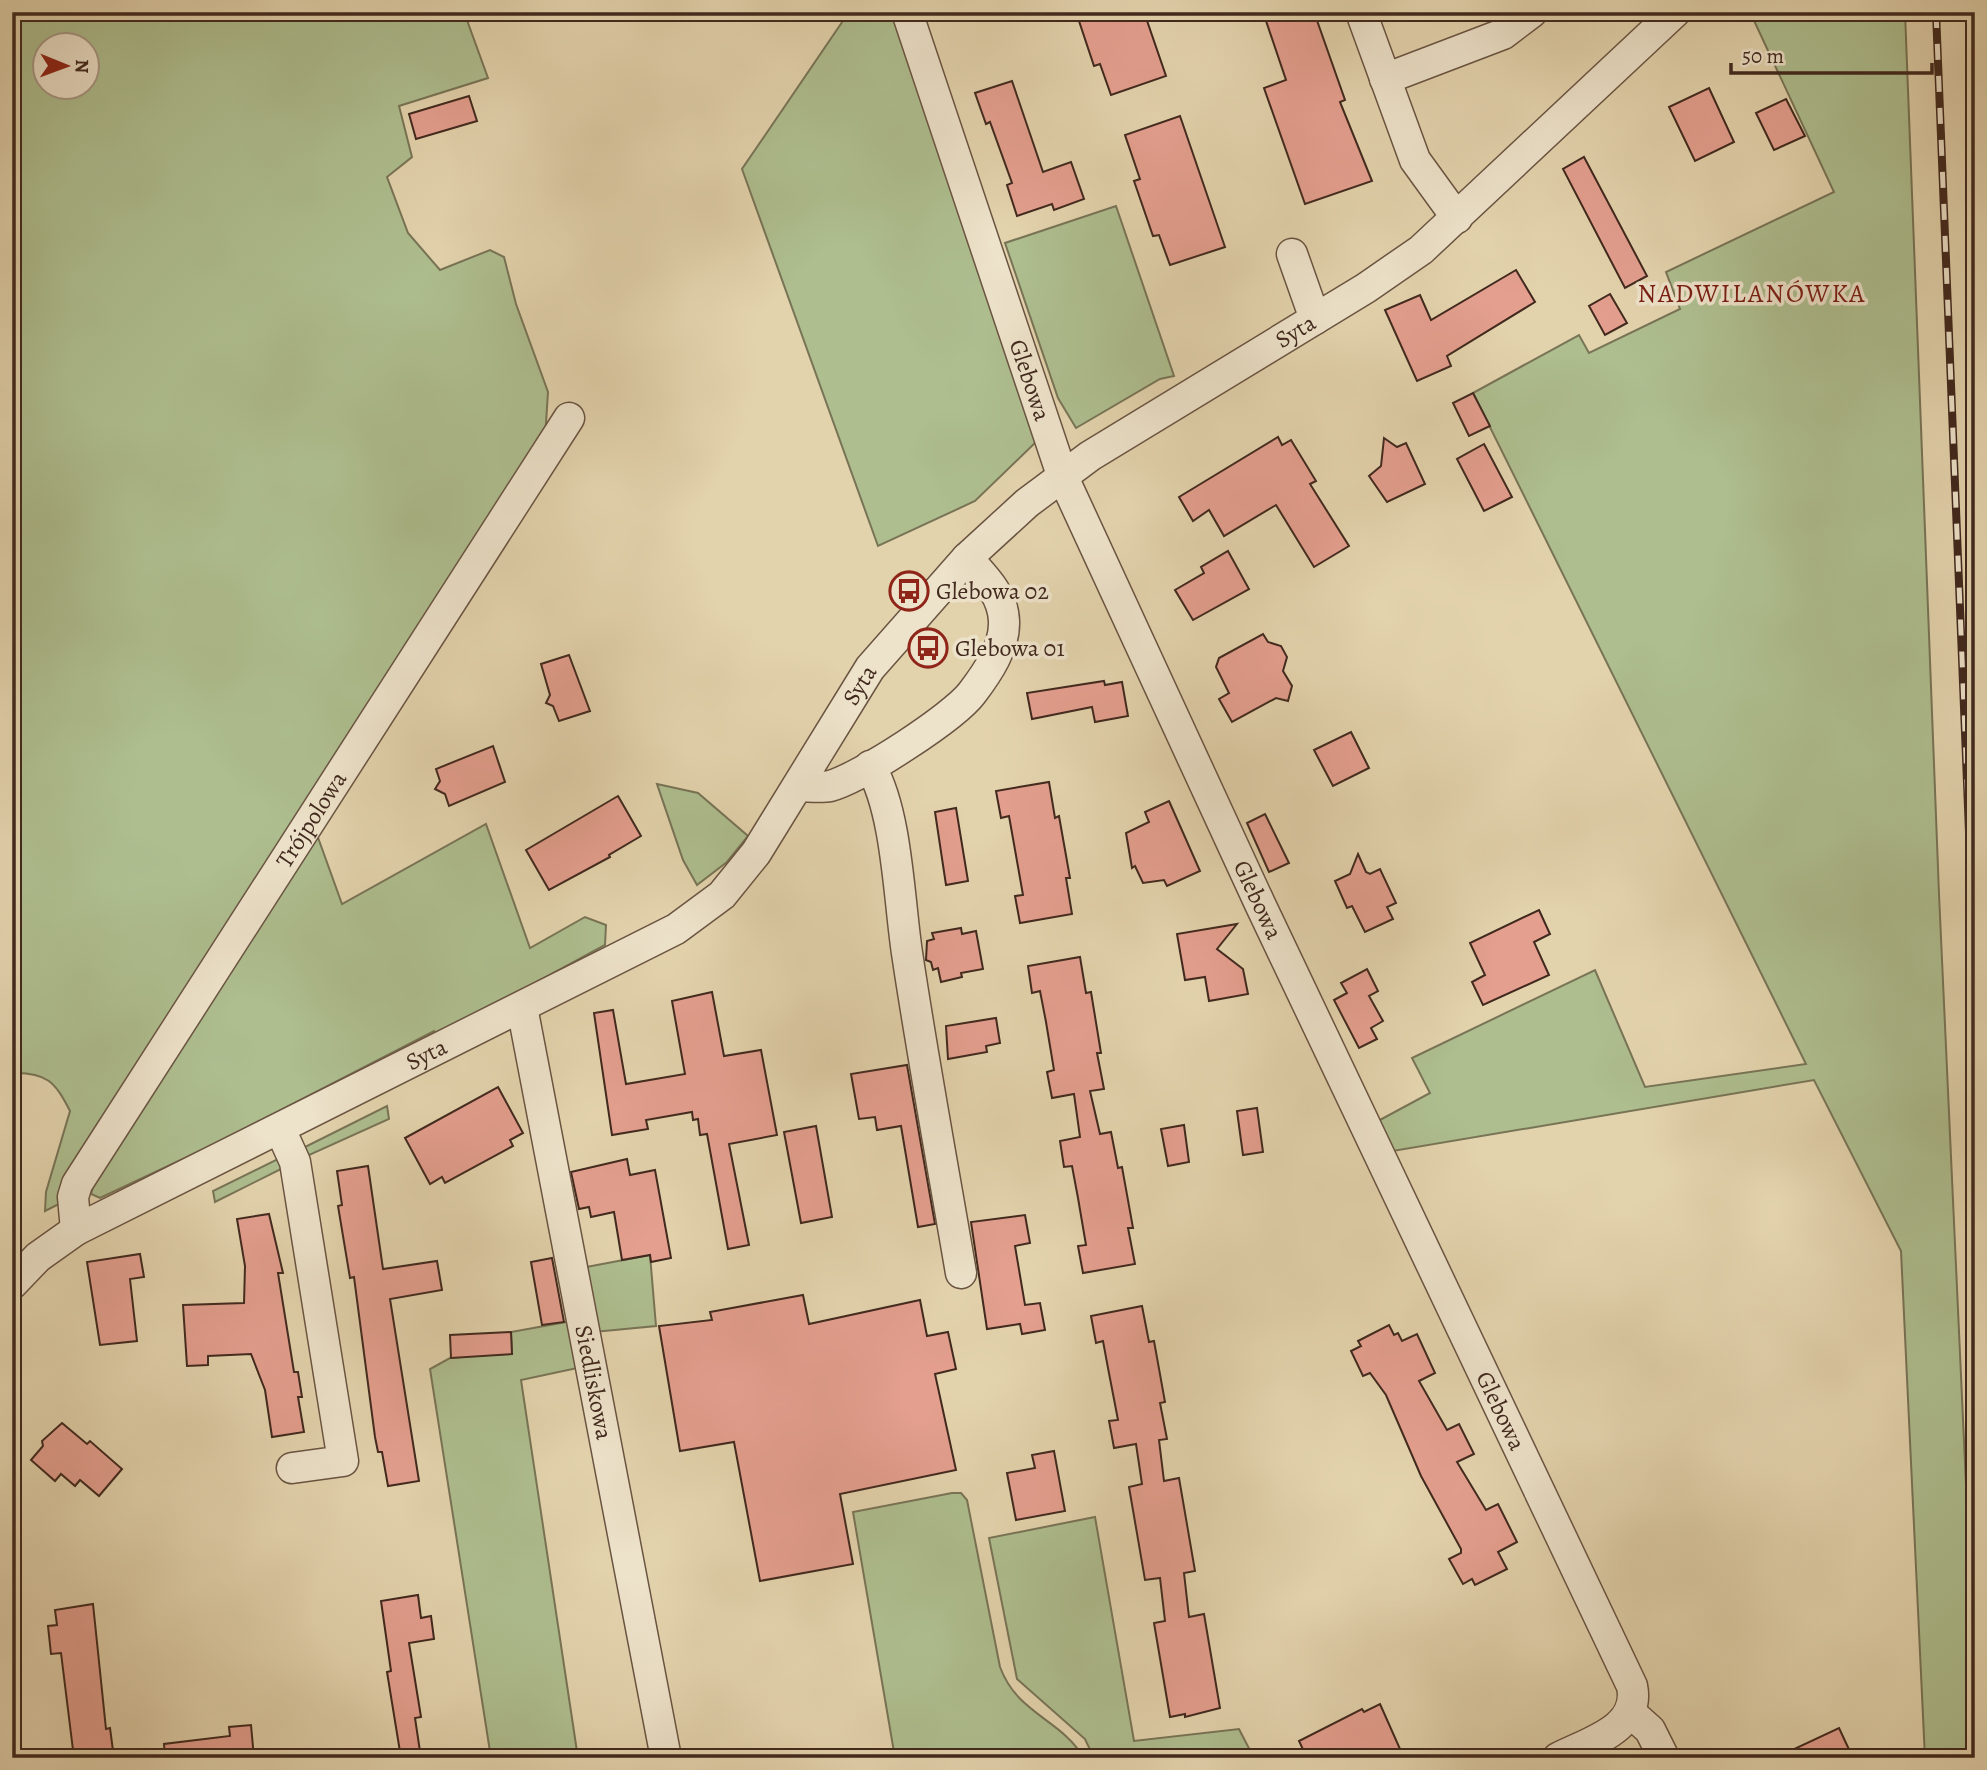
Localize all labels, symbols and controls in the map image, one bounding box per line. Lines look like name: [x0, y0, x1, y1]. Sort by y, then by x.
north arrow: [32, 32, 102, 102]
scale bar: [1731, 32, 1933, 76]
text: 50 m: [1742, 42, 1784, 70]
text: N: [69, 59, 95, 74]
district label: NADWILANÓWKA: [1638, 276, 1866, 311]
street label: Syta: [1269, 306, 1322, 356]
street label: Glebowa: [1002, 335, 1059, 426]
bus stop icon: Glebowa 02: [888, 570, 930, 612]
place label: Glebowa 02: [936, 575, 1049, 607]
bus stop icon: Glebowa 01: [907, 627, 949, 669]
place label: Glebowa 01: [955, 632, 1065, 664]
street label: Syta: [835, 658, 885, 711]
street label: Trójpolowa: [268, 764, 355, 874]
street label: Glebowa: [1226, 855, 1291, 945]
street label: Syta: [400, 1030, 453, 1078]
street label: Siedliskowa: [567, 1322, 621, 1443]
street label: Glebowa: [1469, 1366, 1534, 1456]

